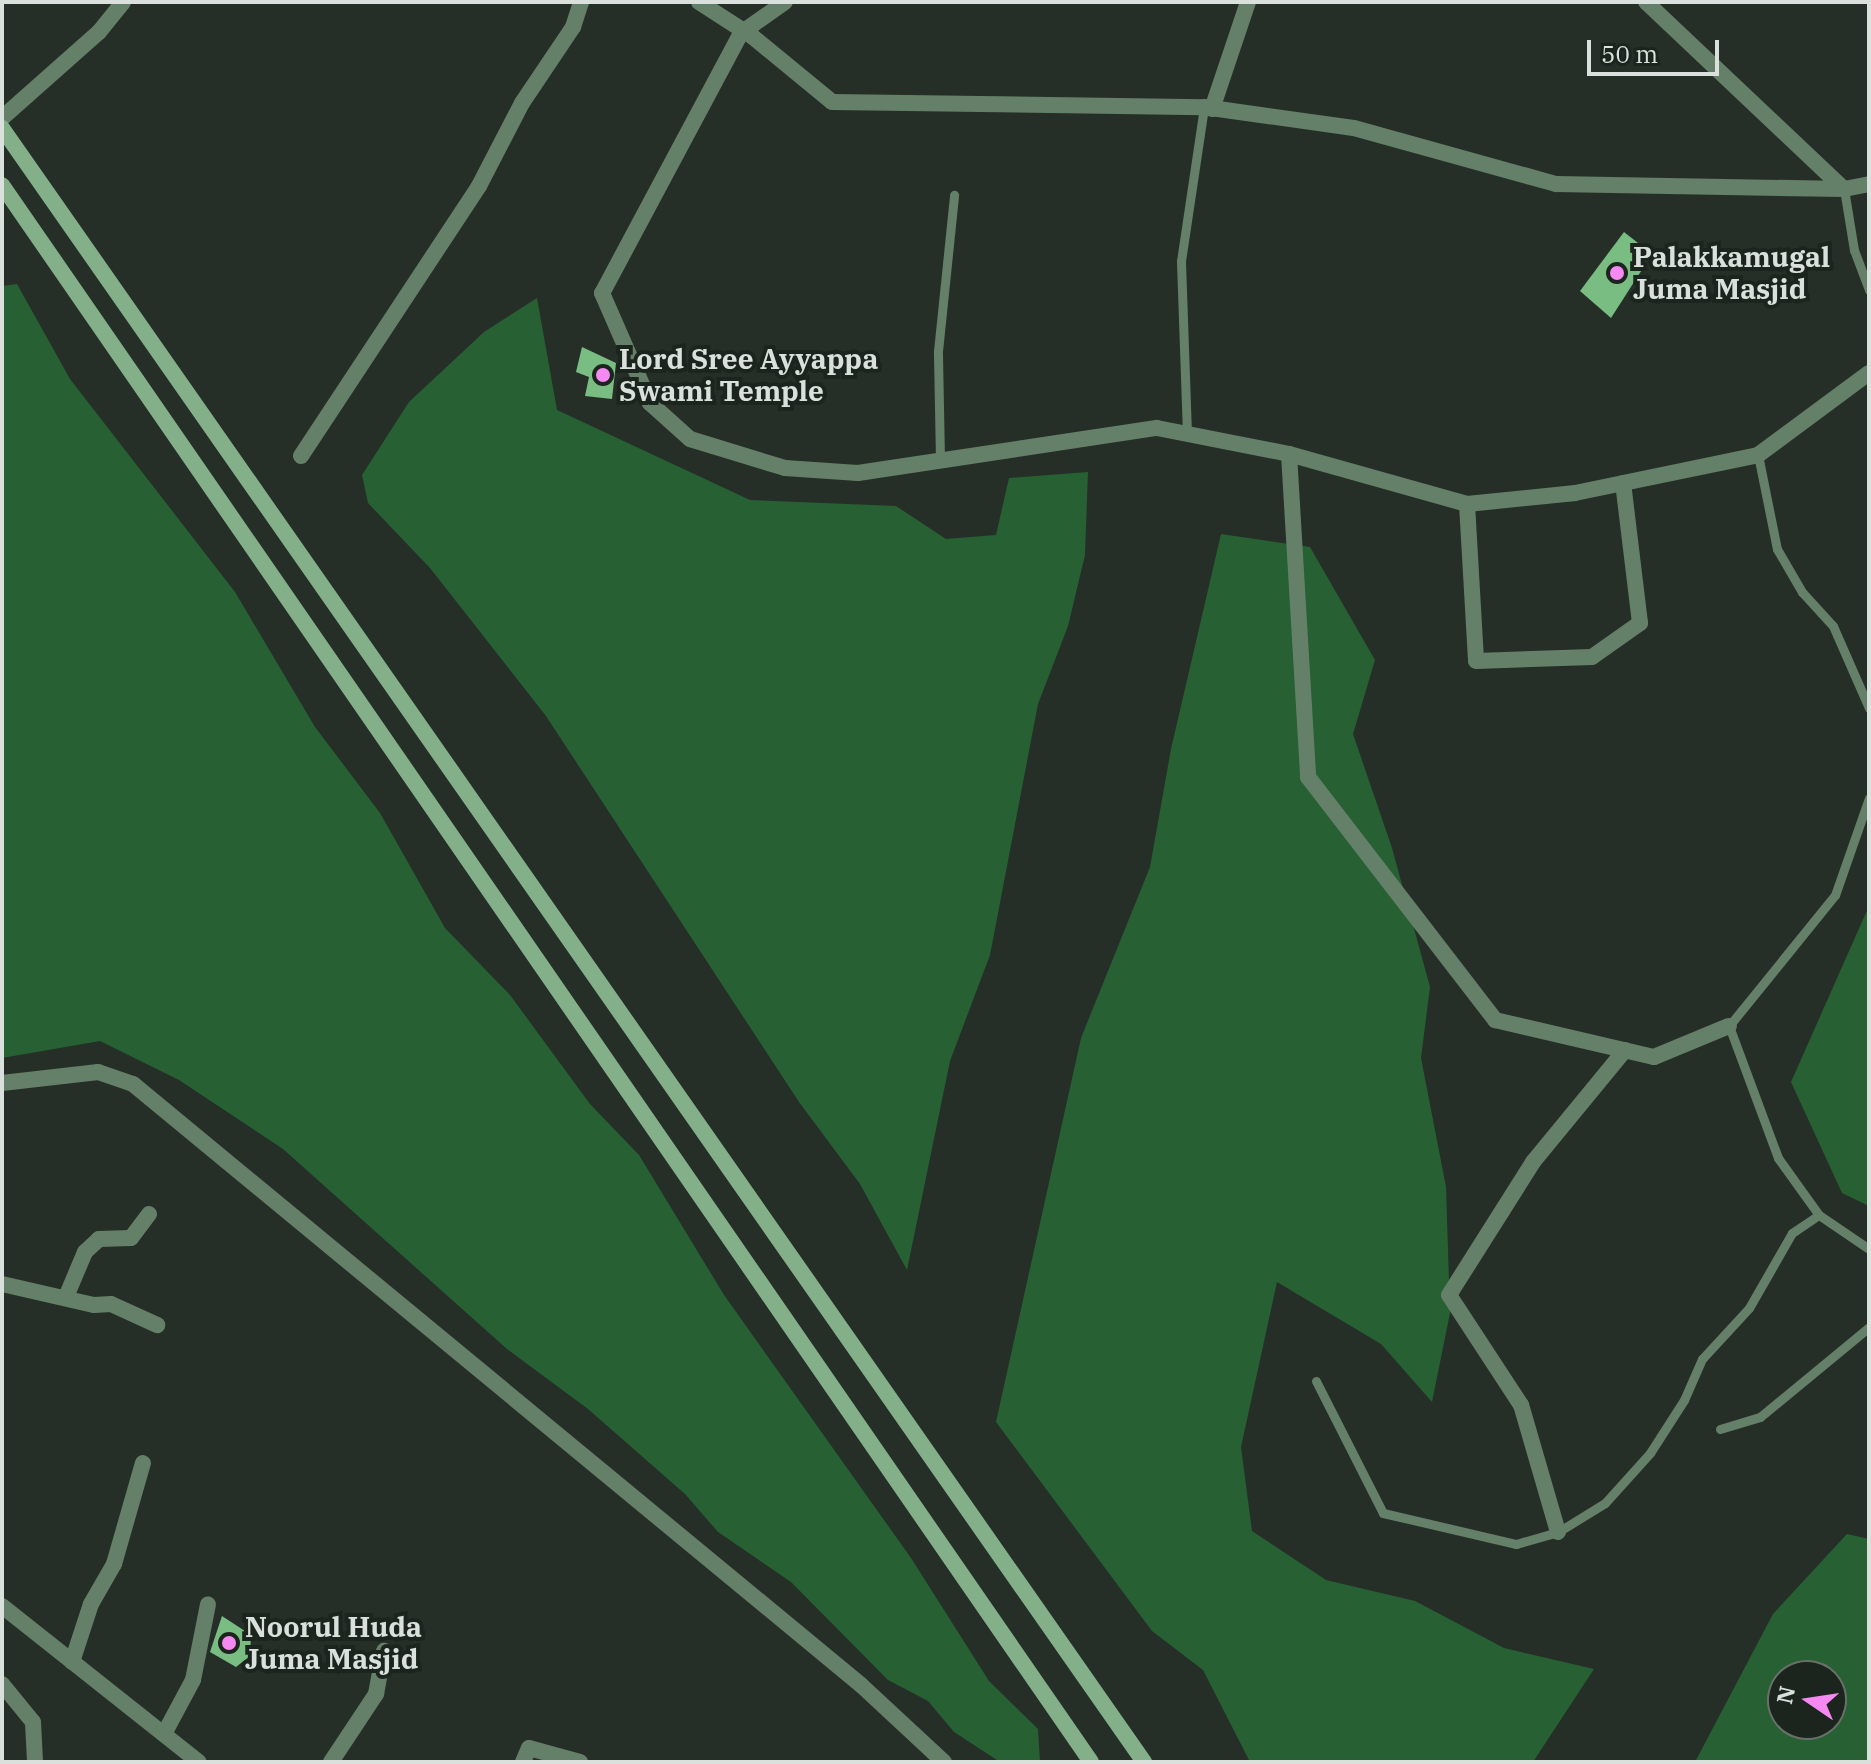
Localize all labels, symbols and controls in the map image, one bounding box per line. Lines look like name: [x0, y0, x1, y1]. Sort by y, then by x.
scale bar: [1591, 24, 1723, 74]
text: 50 m: [1601, 38, 1658, 70]
place label: Palakkamugal Juma Masjid: [1633, 240, 1830, 306]
marker: Palakkamugal Juma Masjid: [1608, 264, 1626, 282]
place label: Lord Sree Ayyappa Swami Temple: [619, 342, 878, 408]
marker: Lord Sree Ayyappa Swami Temple: [594, 366, 612, 384]
place label: Noorul Huda Juma Masjid: [245, 1610, 422, 1676]
marker: Noorul Huda Juma Masjid: [220, 1634, 238, 1652]
north arrow: [1767, 1660, 1847, 1740]
text: N: [1769, 1683, 1801, 1707]

